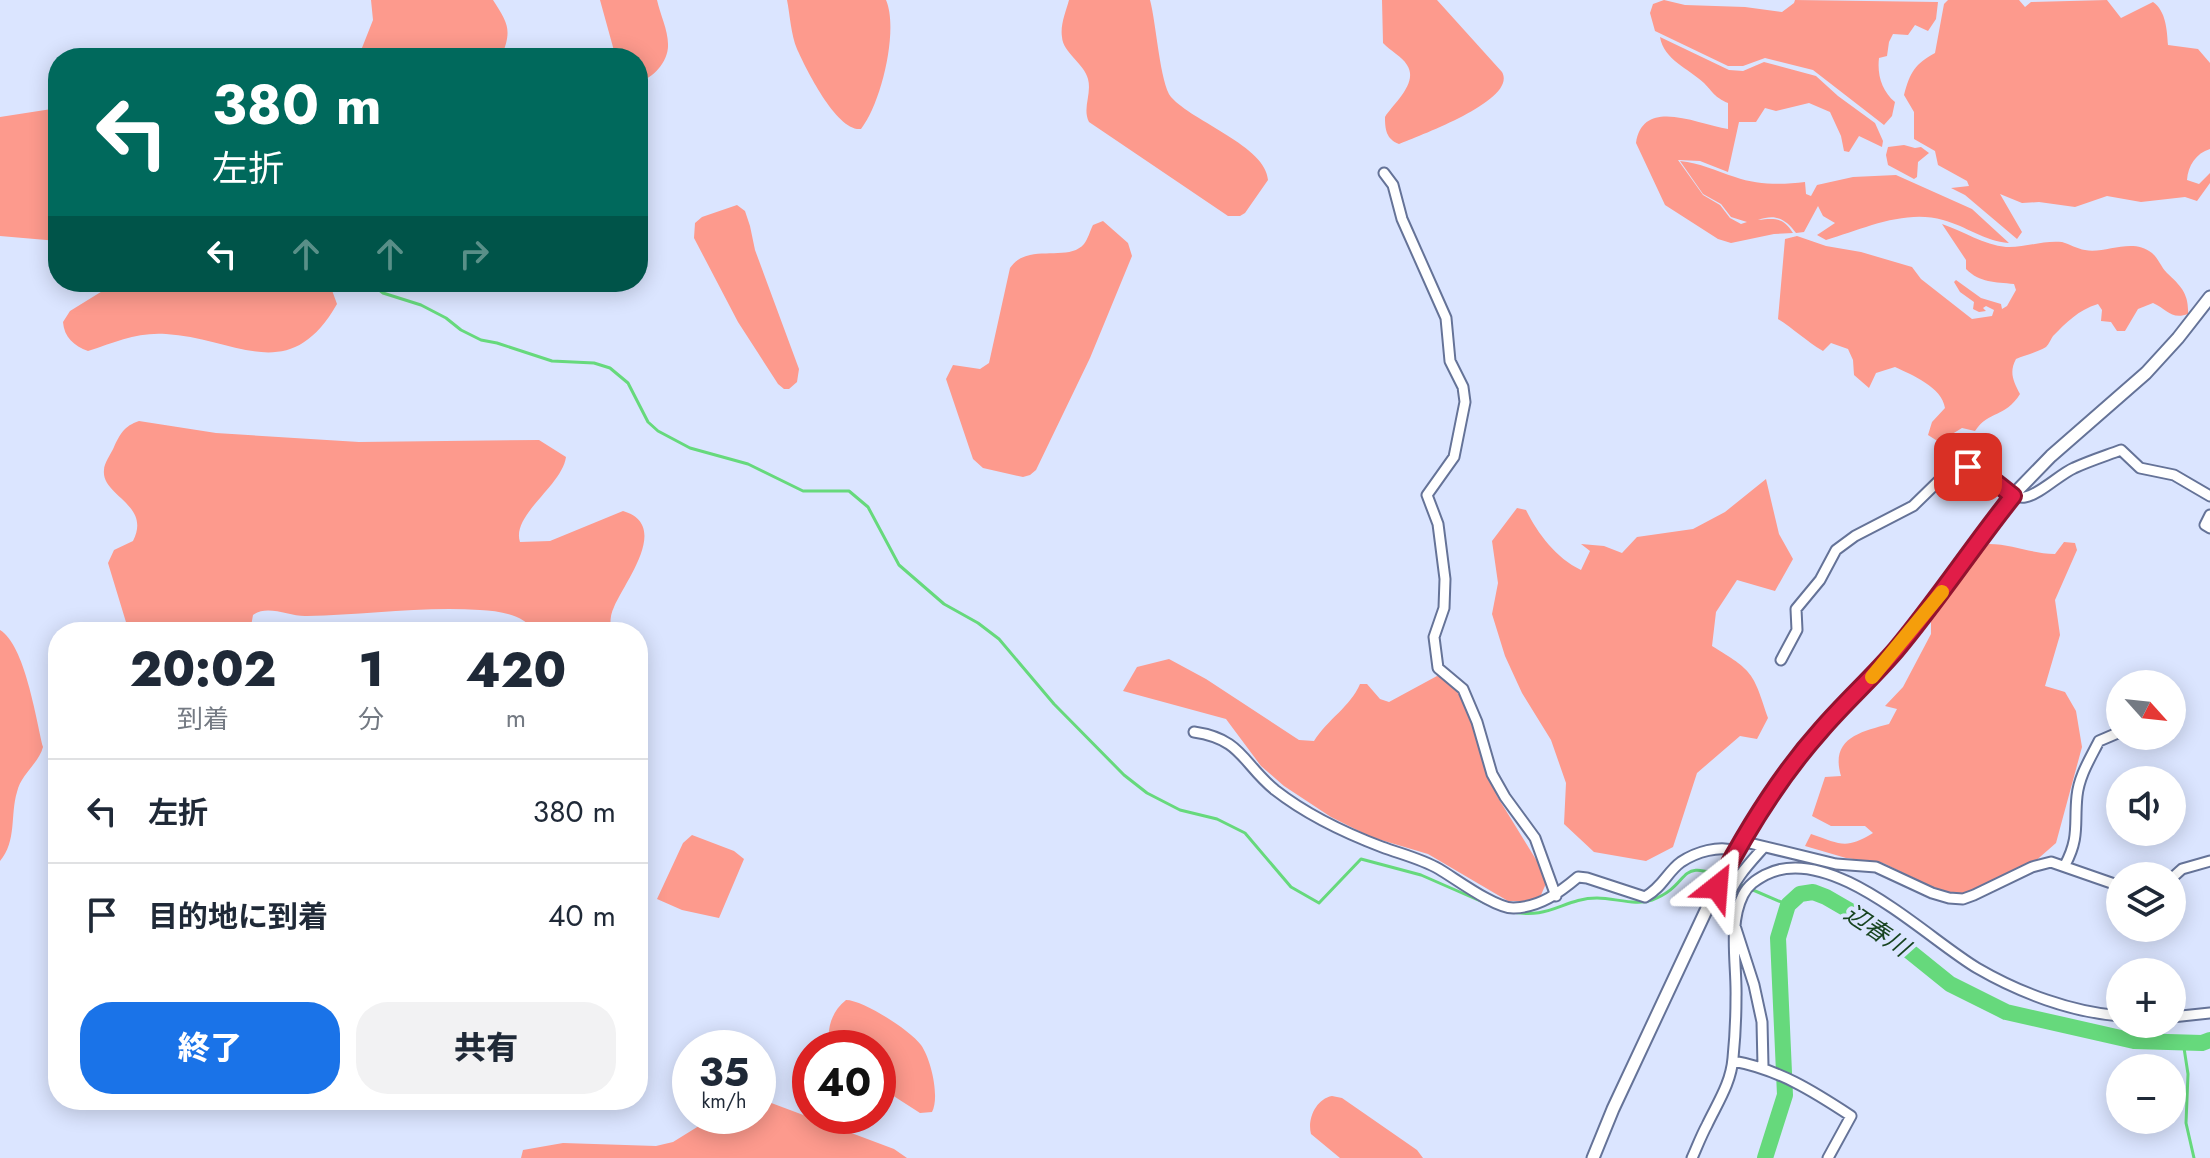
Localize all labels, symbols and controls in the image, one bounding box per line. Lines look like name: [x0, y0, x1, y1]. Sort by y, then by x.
text: 380 m: [212, 64, 382, 145]
icon: left: [80, 80, 184, 184]
text: 左折: [212, 142, 284, 194]
icon: left: [200, 232, 244, 276]
icon: ahead: [284, 232, 328, 276]
icon: ahead: [368, 232, 412, 276]
icon: right: [452, 232, 496, 276]
pin: [1934, 433, 2002, 501]
icon: arrive: [1946, 445, 1990, 489]
text: 20:02: [130, 635, 276, 704]
text: 1: [358, 635, 384, 704]
text: 420: [466, 636, 566, 705]
north arrow: [2106, 670, 2186, 750]
map controls: [2106, 670, 2186, 1134]
text: m: [506, 699, 526, 737]
text: 到着: [177, 700, 229, 738]
text: 分: [358, 700, 384, 738]
button: sound: [2106, 766, 2186, 846]
icon: left: [80, 789, 124, 833]
text: 380 m: [533, 790, 616, 833]
text: 左折: [148, 791, 208, 834]
position arrow: [1675, 845, 1759, 929]
button: layers: [2106, 862, 2186, 942]
icon: arrive: [80, 893, 124, 937]
text: 40 m: [548, 894, 616, 937]
text: 目的地に到着: [148, 895, 328, 938]
water label: 辺春川: [1837, 895, 1919, 966]
button: +: [2106, 958, 2186, 1038]
button: 終了: [80, 1002, 340, 1094]
button: 共有: [356, 1002, 616, 1094]
speed limit sign: 40: [792, 1030, 896, 1134]
text: 35: [699, 1043, 749, 1101]
button: −: [2106, 1054, 2186, 1134]
text: km/h: [701, 1087, 747, 1116]

